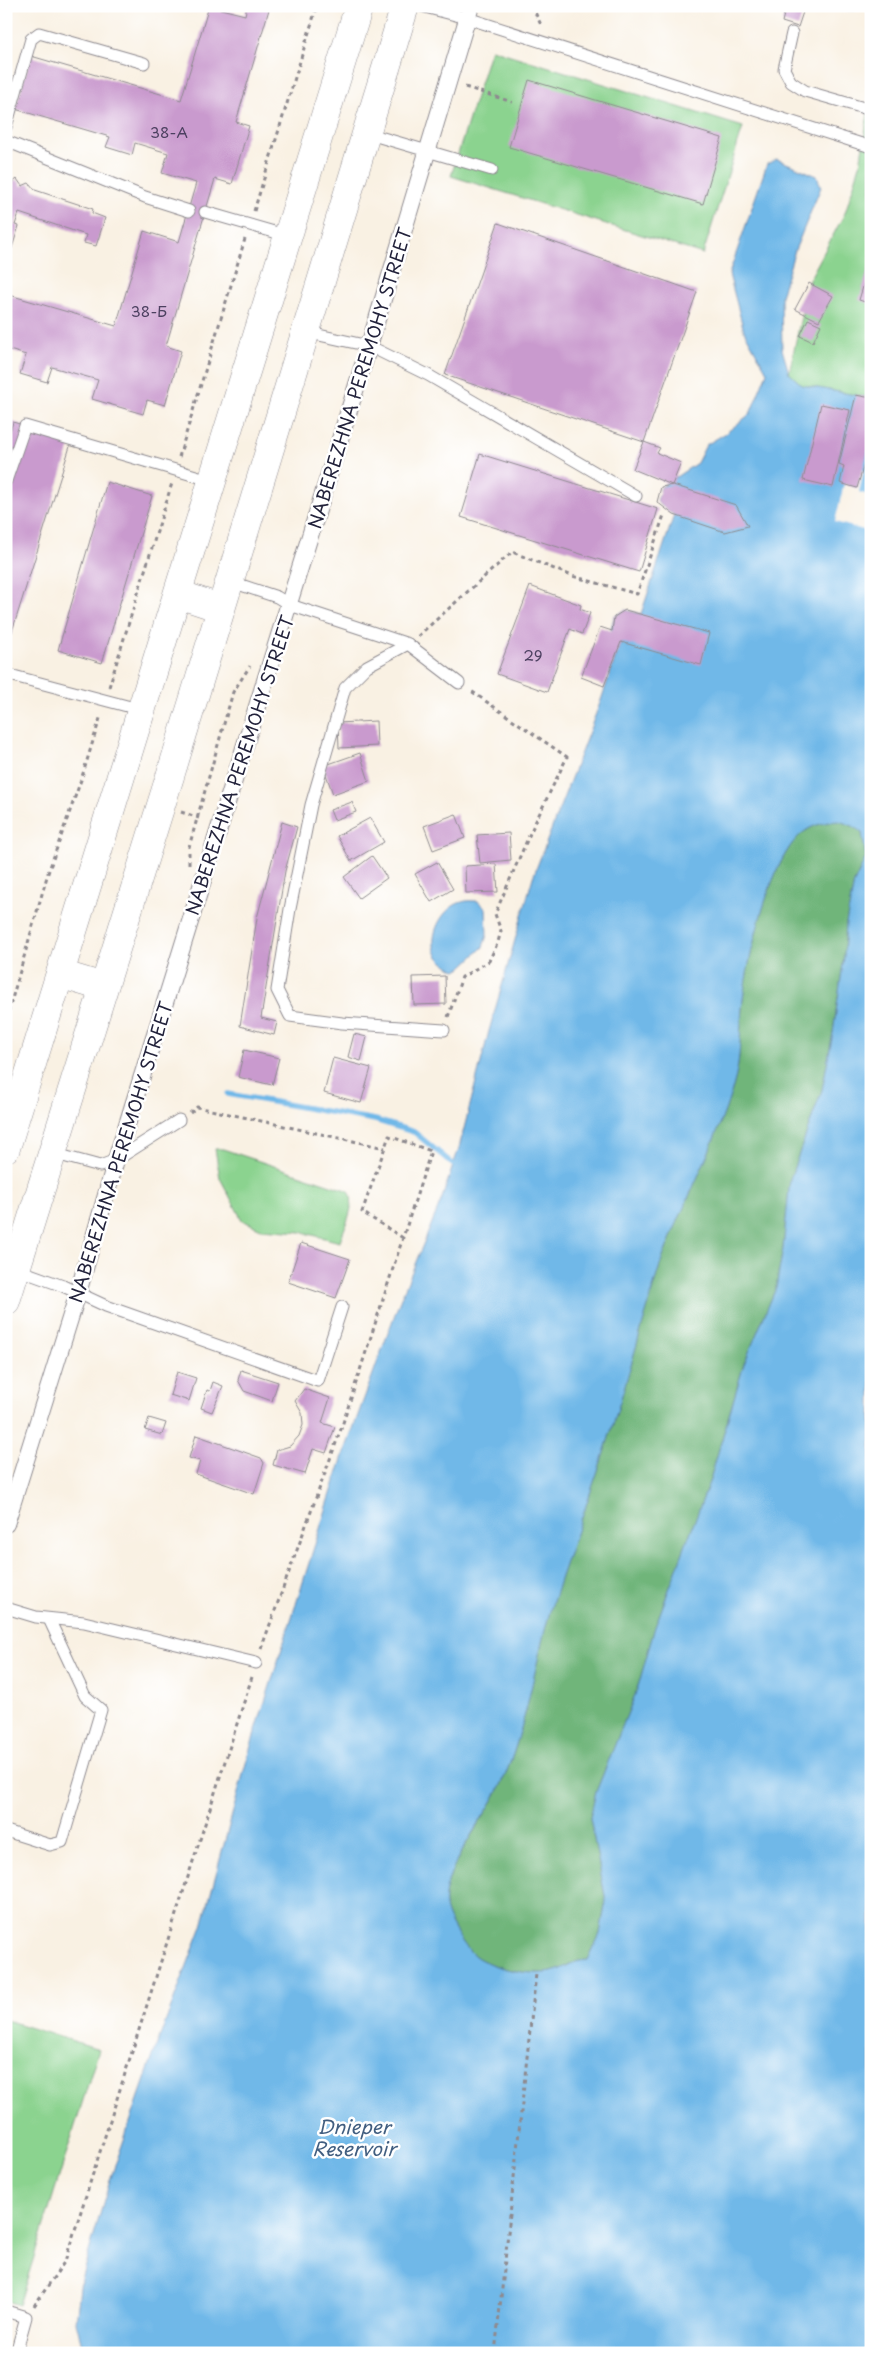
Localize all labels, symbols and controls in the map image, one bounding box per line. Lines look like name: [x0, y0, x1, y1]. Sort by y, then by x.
house number: 38-А: [150, 120, 188, 143]
street label: NABEREZHNA PEREMOHY STREET: [300, 223, 418, 532]
house number: 38-Б: [131, 299, 167, 322]
street label: NABEREZHNA PEREMOHY STREET: [178, 611, 300, 918]
house number: 29: [523, 643, 543, 666]
street label: NABEREZHNA PEREMOHY STREET: [61, 997, 179, 1306]
water label: Dnieper Reservoir: [312, 2112, 398, 2162]

